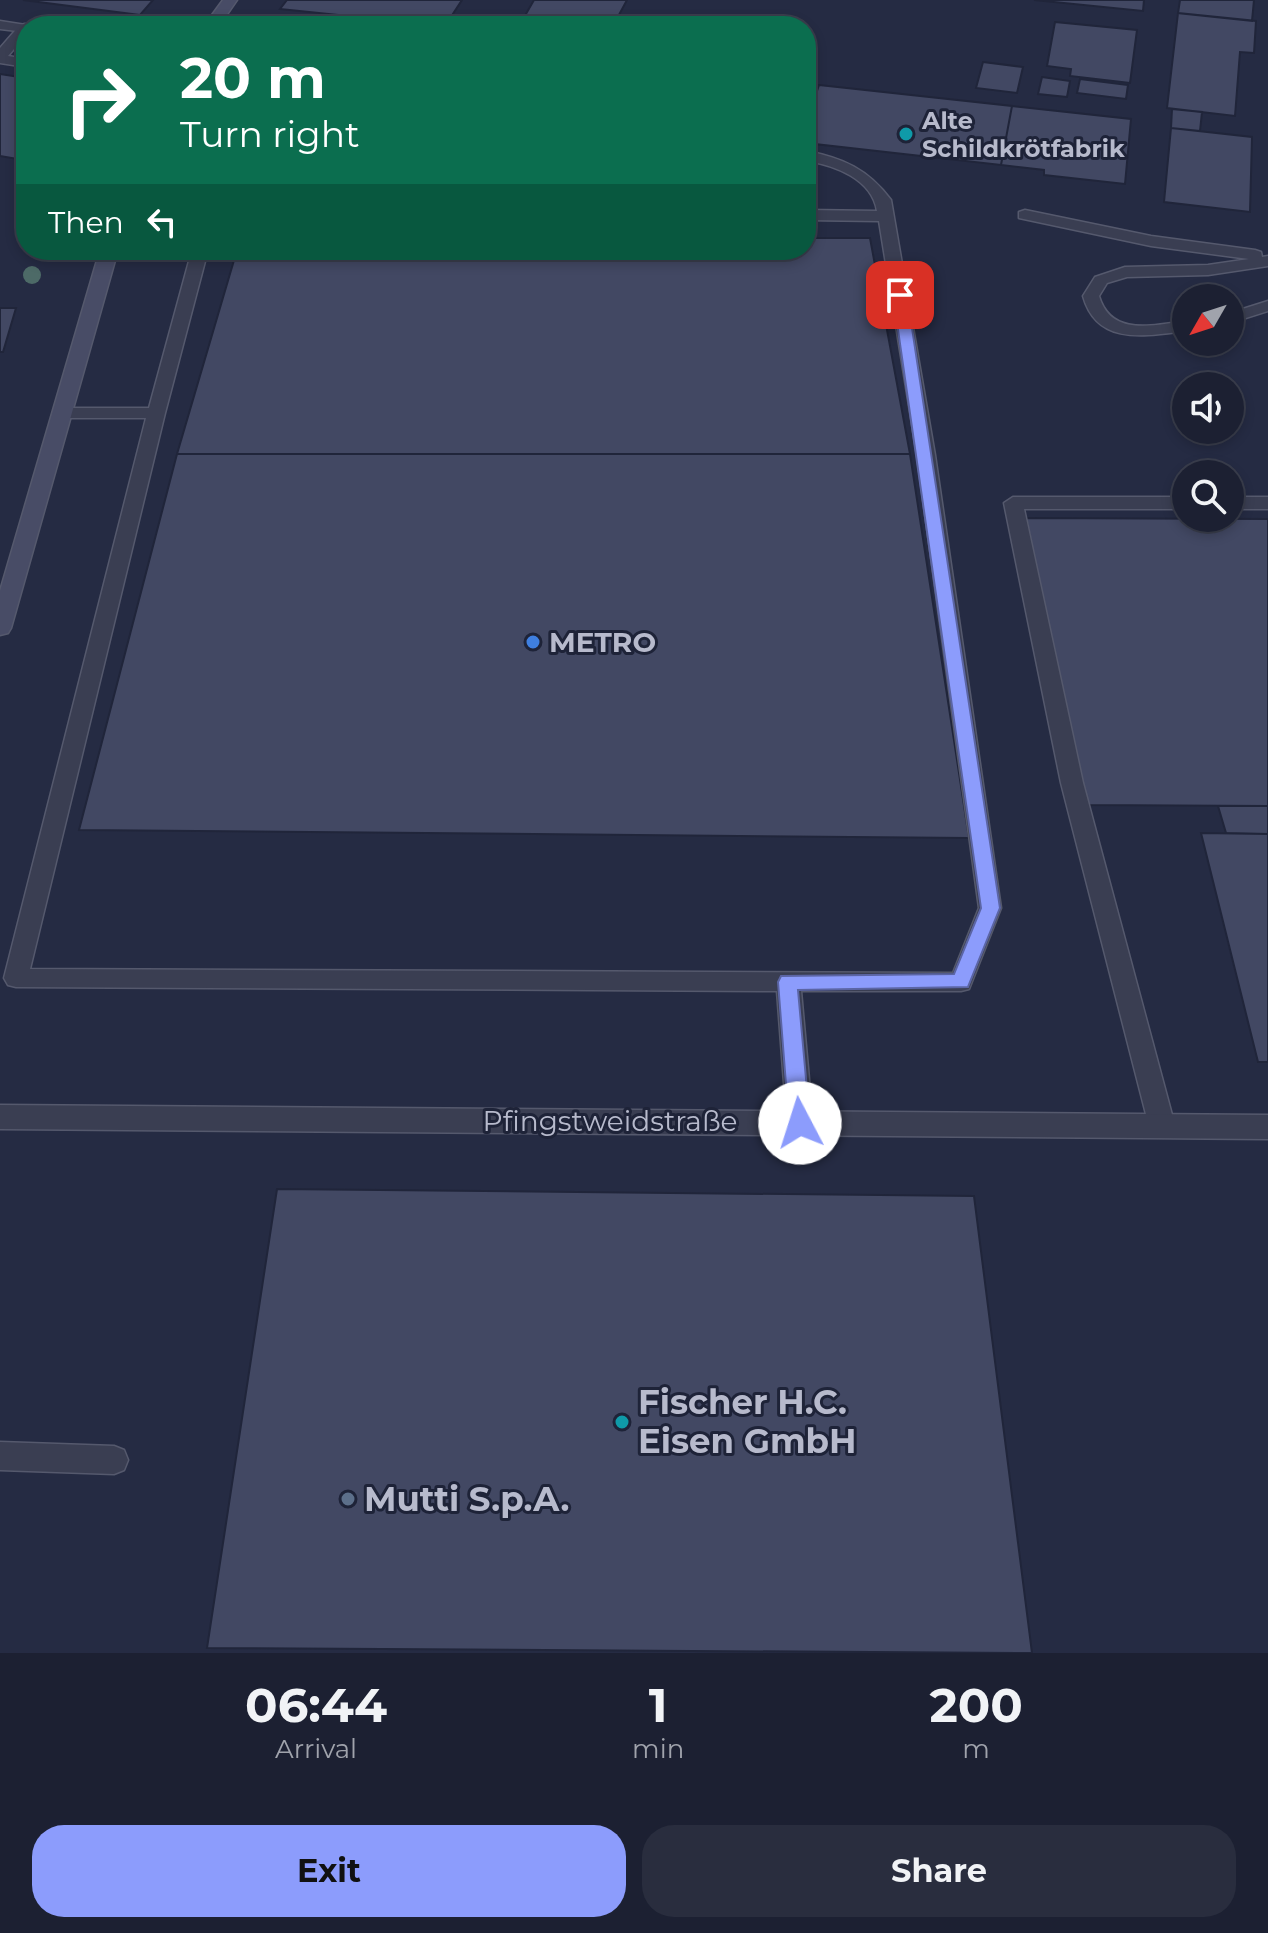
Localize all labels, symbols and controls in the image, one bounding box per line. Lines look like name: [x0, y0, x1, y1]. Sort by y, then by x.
text: 20 m: [180, 44, 326, 112]
icon: right: [48, 48, 152, 152]
place label: Alte Schildkrötfabrik: [921, 106, 1125, 163]
text: Turn right: [180, 112, 360, 156]
marker: Alte Schildkrötfabrik: [897, 125, 915, 143]
icon: left: [140, 200, 184, 244]
text: Then: [48, 204, 124, 241]
pin: [866, 261, 934, 329]
icon: arrive: [878, 273, 922, 317]
north arrow: [1172, 284, 1244, 356]
map controls: [1172, 284, 1244, 532]
button: sound: [1172, 372, 1244, 444]
button: search: [1172, 460, 1244, 532]
place label: METRO: [549, 625, 656, 659]
marker: METRO: [524, 633, 542, 651]
position arrow: [758, 1081, 842, 1165]
street label: Pfingstweidstraße: [482, 1104, 738, 1138]
place label: Fischer H.C. Eisen GmbH: [638, 1381, 856, 1462]
marker: Fischer H.C. Eisen GmbH: [613, 1413, 631, 1431]
place label: Mutti S.p.A.: [364, 1478, 569, 1520]
marker: Mutti S.p.A.: [339, 1490, 357, 1508]
text: 06:44: [245, 1676, 387, 1734]
text: 1: [649, 1676, 668, 1734]
text: 200: [929, 1676, 1023, 1734]
text: Arrival: [275, 1733, 357, 1765]
text: min: [632, 1733, 684, 1765]
text: m: [962, 1733, 990, 1765]
button: Exit: [32, 1825, 626, 1917]
button: Share: [642, 1825, 1236, 1917]

